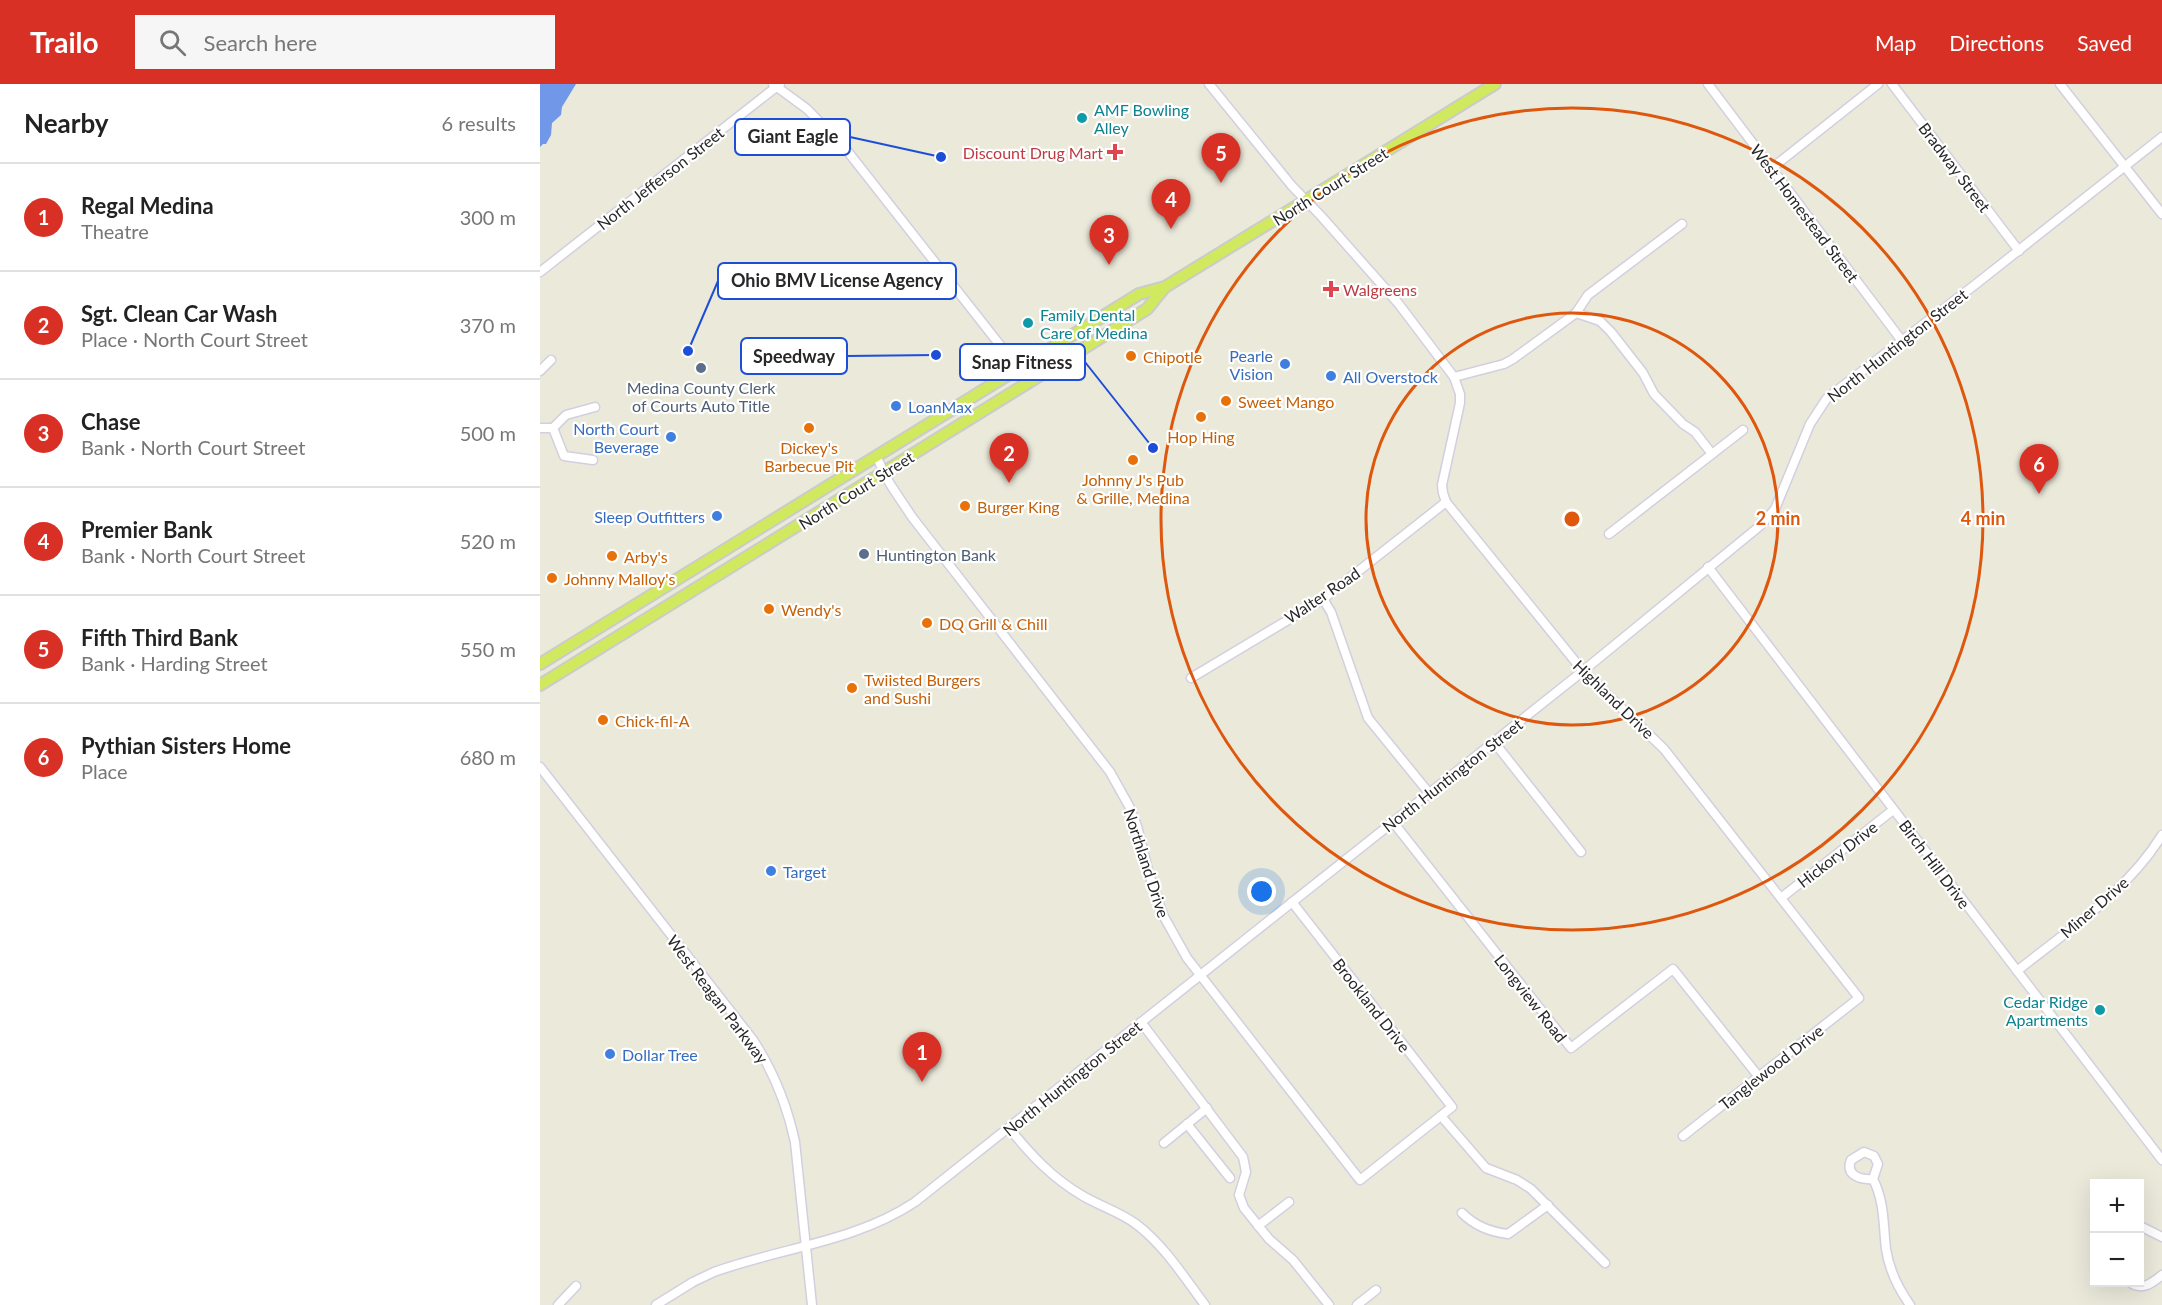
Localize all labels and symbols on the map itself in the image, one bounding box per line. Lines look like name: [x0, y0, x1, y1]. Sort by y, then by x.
place label: AMF Bowling Alley: [1094, 100, 1189, 137]
marker: AMF Bowling Alley: [1075, 111, 1089, 125]
callout: Giant Eagle: [735, 119, 850, 155]
street label: Bradway Street: [1915, 119, 1995, 216]
street label: North Jefferson Street: [593, 122, 727, 233]
text: Giant Eagle: [748, 125, 839, 147]
pin: 5: [1202, 134, 1240, 183]
street label: West Homestead Street: [1747, 140, 1863, 286]
place label: Discount Drug Mart: [963, 143, 1103, 162]
street label: North Court Street: [1269, 143, 1391, 229]
marker: Discount Drug Mart: [1108, 145, 1122, 159]
pin: 4: [1152, 180, 1190, 229]
pin: 3: [1090, 216, 1128, 265]
callout: Ohio BMV License Agency: [718, 263, 956, 299]
text: Ohio BMV License Agency: [731, 269, 944, 291]
place label: Walgreens: [1343, 280, 1417, 299]
marker: Walgreens: [1324, 282, 1338, 296]
street label: North Huntington Street: [1823, 284, 1971, 406]
place label: Family Dental Care of Medina: [1040, 305, 1148, 342]
marker: Family Dental Care of Medina: [1021, 316, 1035, 330]
callout: Speedway: [741, 338, 847, 374]
callout: Snap Fitness: [960, 344, 1085, 380]
text: Speedway: [753, 345, 836, 367]
place label: Pearle Vision: [1229, 346, 1273, 383]
place label: Chipotle: [1143, 347, 1202, 366]
marker: Chipotle: [1124, 349, 1138, 363]
text: Snap Fitness: [972, 351, 1072, 373]
marker: Pearle Vision: [1278, 357, 1292, 371]
marker: Medina County Clerk of Courts Auto Title: [694, 361, 708, 375]
place label: All Overstock: [1343, 367, 1439, 386]
marker: All Overstock: [1324, 369, 1338, 383]
place label: Medina County Clerk of Courts Auto Title: [627, 378, 776, 415]
place label: Sweet Mango: [1238, 392, 1334, 411]
marker: Sweet Mango: [1219, 394, 1233, 408]
place label: LoanMax: [908, 397, 972, 416]
marker: LoanMax: [889, 399, 903, 413]
marker: Hop Hing: [1194, 410, 1208, 424]
place label: North Court Beverage: [573, 419, 659, 456]
marker: Dickey's Barbecue Pit: [802, 421, 816, 435]
place label: Hop Hing: [1167, 427, 1235, 446]
marker: North Court Beverage: [664, 430, 678, 444]
pin: 2: [990, 434, 1028, 483]
place label: Dickey's Barbecue Pit: [764, 438, 854, 475]
pin: 6: [2020, 444, 2058, 494]
street label: North Court Street: [795, 447, 917, 533]
marker: Johnny J's Pub & Grille, Medina: [1126, 453, 1140, 467]
place label: Johnny J's Pub & Grille, Medina: [1076, 470, 1190, 507]
place label: Burger King: [977, 497, 1060, 516]
marker: Burger King: [958, 499, 972, 513]
place label: Sleep Outfitters: [594, 507, 705, 526]
text: 2 min: [1756, 507, 1800, 529]
text: 4 min: [1961, 507, 2005, 529]
marker: Sleep Outfitters: [710, 509, 724, 523]
centre of rings: [1562, 509, 1582, 529]
place label: Huntington Bank: [876, 545, 997, 564]
place label: Arby's: [624, 547, 668, 566]
marker: Huntington Bank: [857, 547, 871, 561]
marker: Arby's: [605, 549, 619, 563]
street label: Walter Road: [1281, 563, 1363, 627]
place label: Johnny Malloy's: [564, 569, 675, 588]
marker: Johnny Malloy's: [545, 571, 559, 585]
place label: Wendy's: [781, 600, 841, 619]
marker: Wendy's: [762, 602, 776, 616]
place label: DQ Grill & Chill: [939, 614, 1047, 633]
marker: DQ Grill & Chill: [920, 616, 934, 630]
street label: Highland Drive: [1570, 656, 1658, 742]
place label: Twiisted Burgers and Sushi: [864, 670, 981, 707]
marker: Twiisted Burgers and Sushi: [845, 681, 859, 695]
place label: Chick-fil-A: [615, 711, 690, 730]
marker: Chick-fil-A: [596, 713, 610, 727]
street label: North Huntington Street: [1378, 714, 1526, 836]
street label: Northland Drive: [1120, 806, 1174, 920]
street label: Birch Hill Drive: [1896, 816, 1974, 912]
street label: Hickory Drive: [1793, 817, 1881, 891]
place label: Target: [783, 862, 827, 881]
marker: Target: [764, 864, 778, 878]
street label: Miner Drive: [2056, 872, 2132, 942]
your location: [1247, 877, 1276, 906]
street label: West Reagan Parkway: [664, 931, 773, 1068]
street label: Longview Road: [1491, 950, 1571, 1046]
street label: Brookland Drive: [1329, 954, 1415, 1056]
place label: Cedar Ridge Apartments: [2003, 992, 2088, 1029]
marker: Cedar Ridge Apartments: [2093, 1003, 2107, 1017]
street label: North Huntington Street: [999, 1016, 1145, 1140]
street label: Tanglewood Drive: [1715, 1020, 1827, 1114]
pin: 1: [902, 1032, 941, 1082]
place label: Dollar Tree: [622, 1045, 698, 1064]
marker: Dollar Tree: [603, 1047, 617, 1061]

